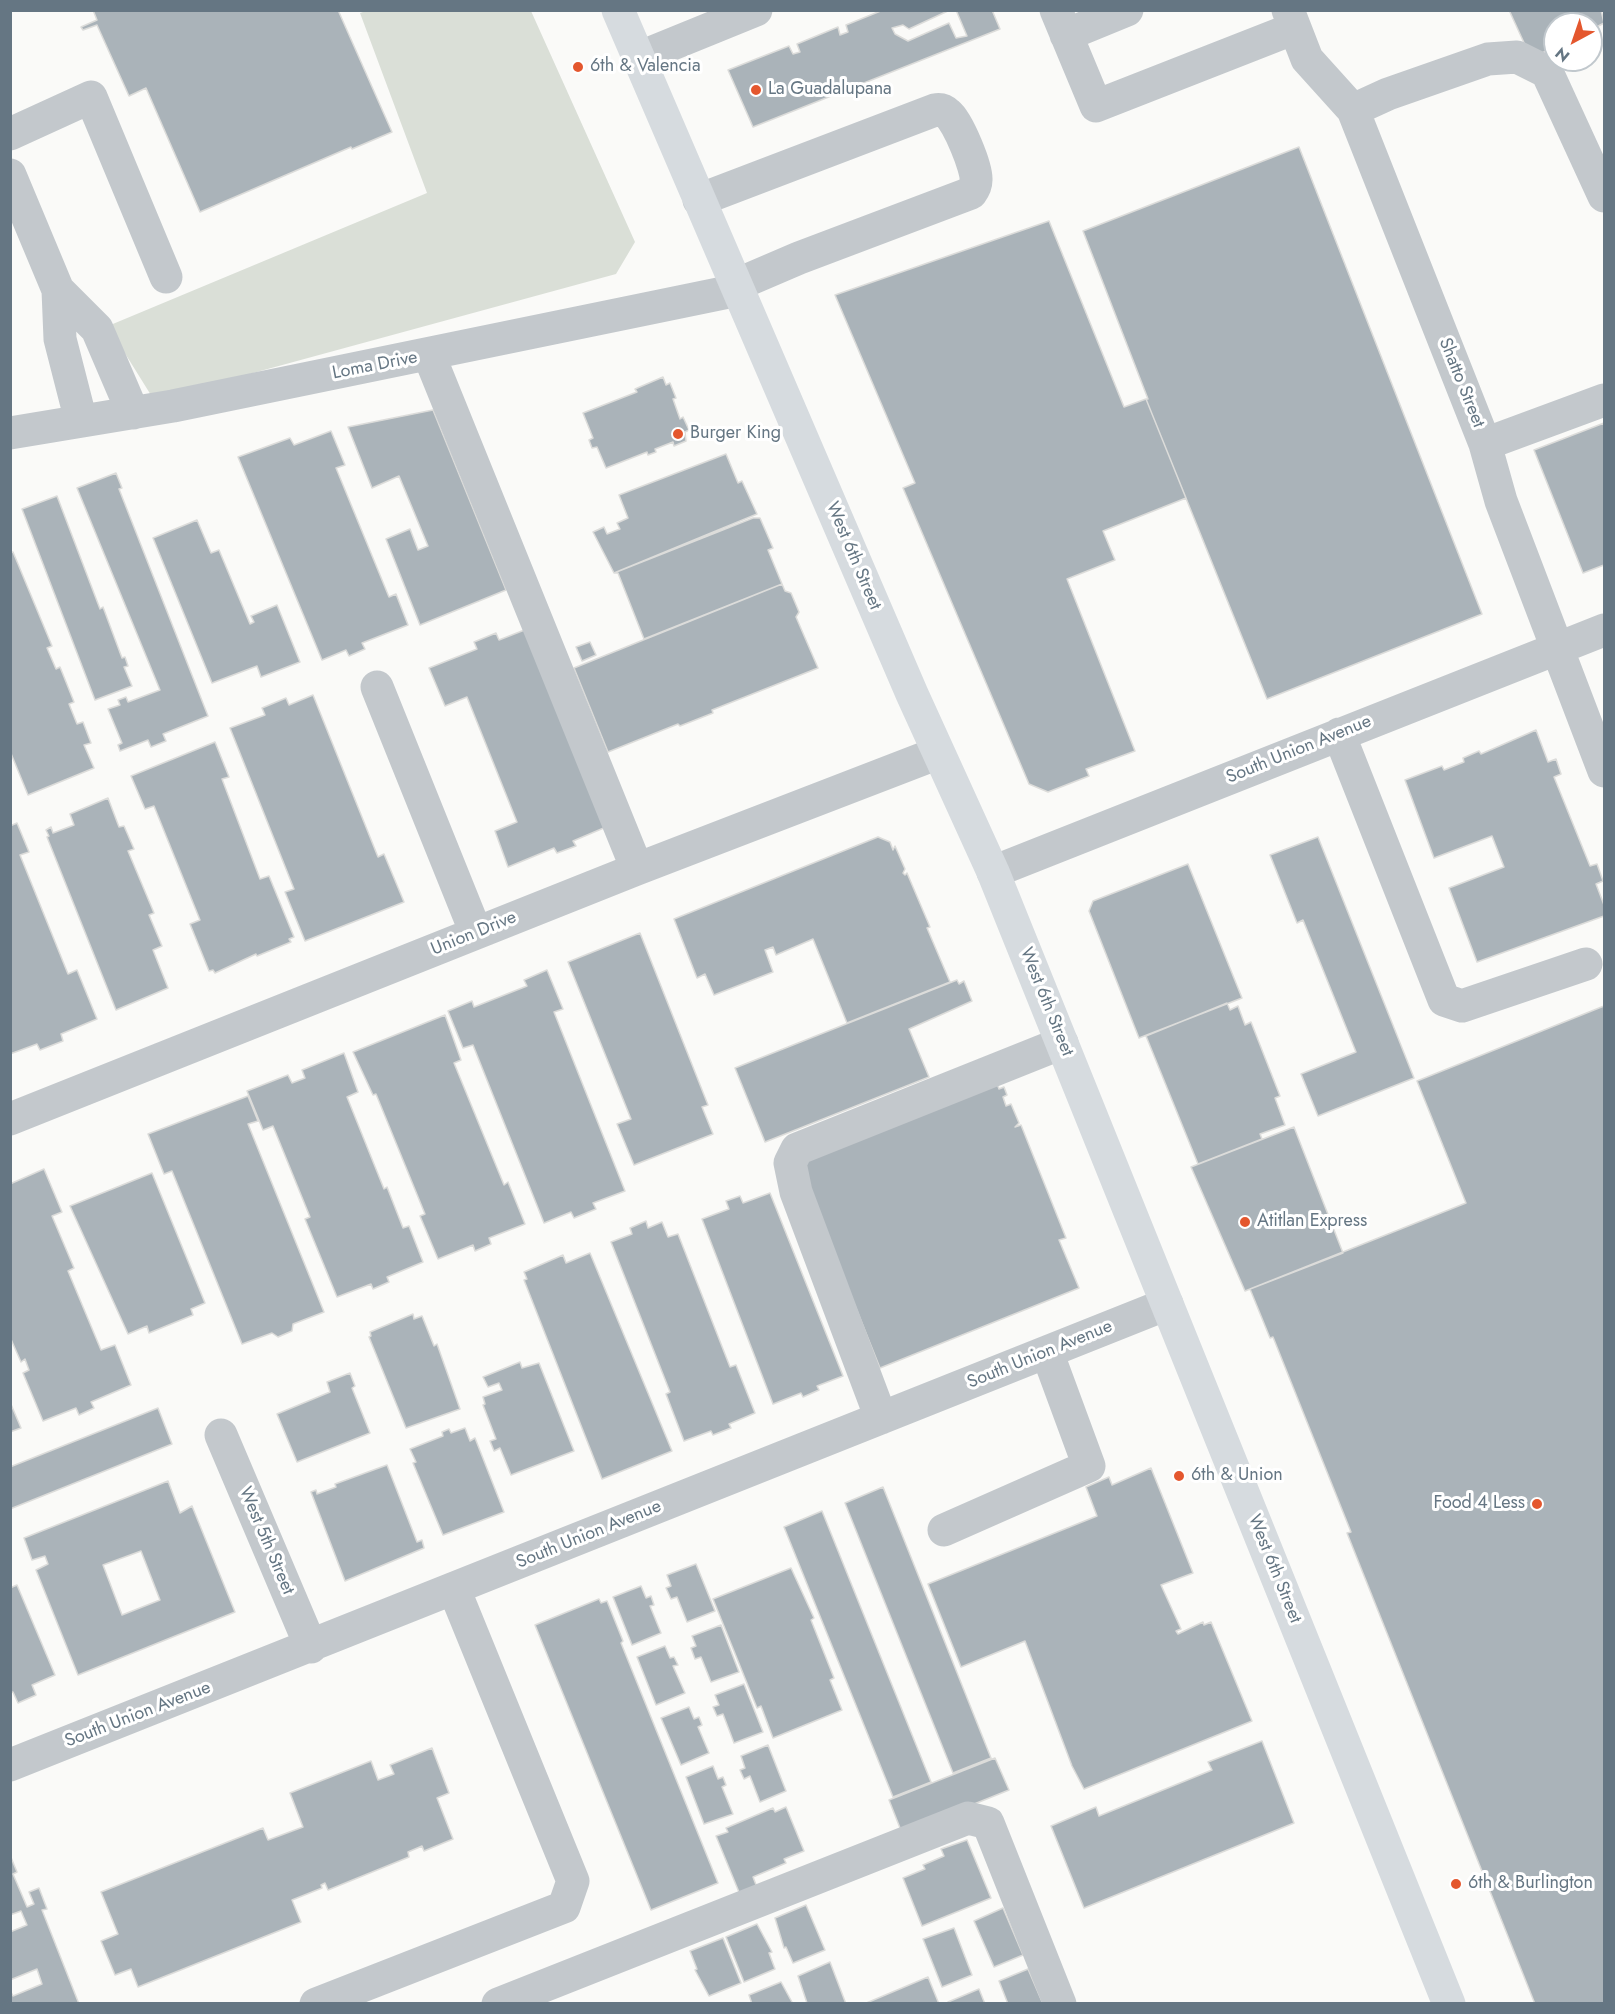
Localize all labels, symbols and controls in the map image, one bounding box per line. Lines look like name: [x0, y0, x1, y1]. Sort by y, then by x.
north arrow: [1543, 12, 1603, 72]
text: N: [1550, 42, 1575, 68]
place label: 6th & Valencia: [590, 56, 701, 78]
marker: 6th & Valencia: [571, 60, 585, 74]
place label: La Guadalupana: [768, 79, 892, 101]
marker: La Guadalupana: [749, 83, 763, 97]
street label: Shatto Street: [1433, 335, 1489, 431]
street label: Loma Drive: [331, 347, 419, 385]
place label: Burger King: [690, 423, 781, 445]
marker: Burger King: [671, 427, 685, 441]
street label: West 6th Street: [821, 499, 885, 613]
street label: South Union Avenue: [1223, 711, 1375, 789]
street label: Union Drive: [428, 907, 520, 961]
street label: West 6th Street: [1014, 945, 1078, 1059]
place label: Atitlan Express: [1257, 1211, 1367, 1233]
marker: Atitlan Express: [1238, 1215, 1252, 1229]
street label: South Union Avenue: [964, 1316, 1116, 1394]
place label: 6th & Union: [1191, 1465, 1283, 1487]
marker: 6th & Union: [1172, 1469, 1186, 1483]
street label: West 5th Street: [234, 1484, 298, 1598]
place label: Food 4 Less: [1433, 1493, 1525, 1515]
street label: South Union Avenue: [513, 1496, 665, 1574]
marker: Food 4 Less: [1530, 1497, 1544, 1511]
street label: West 6th Street: [1242, 1512, 1306, 1626]
street label: South Union Avenue: [62, 1677, 214, 1753]
place label: 6th & Burlington: [1468, 1873, 1593, 1895]
marker: 6th & Burlington: [1449, 1877, 1463, 1891]

